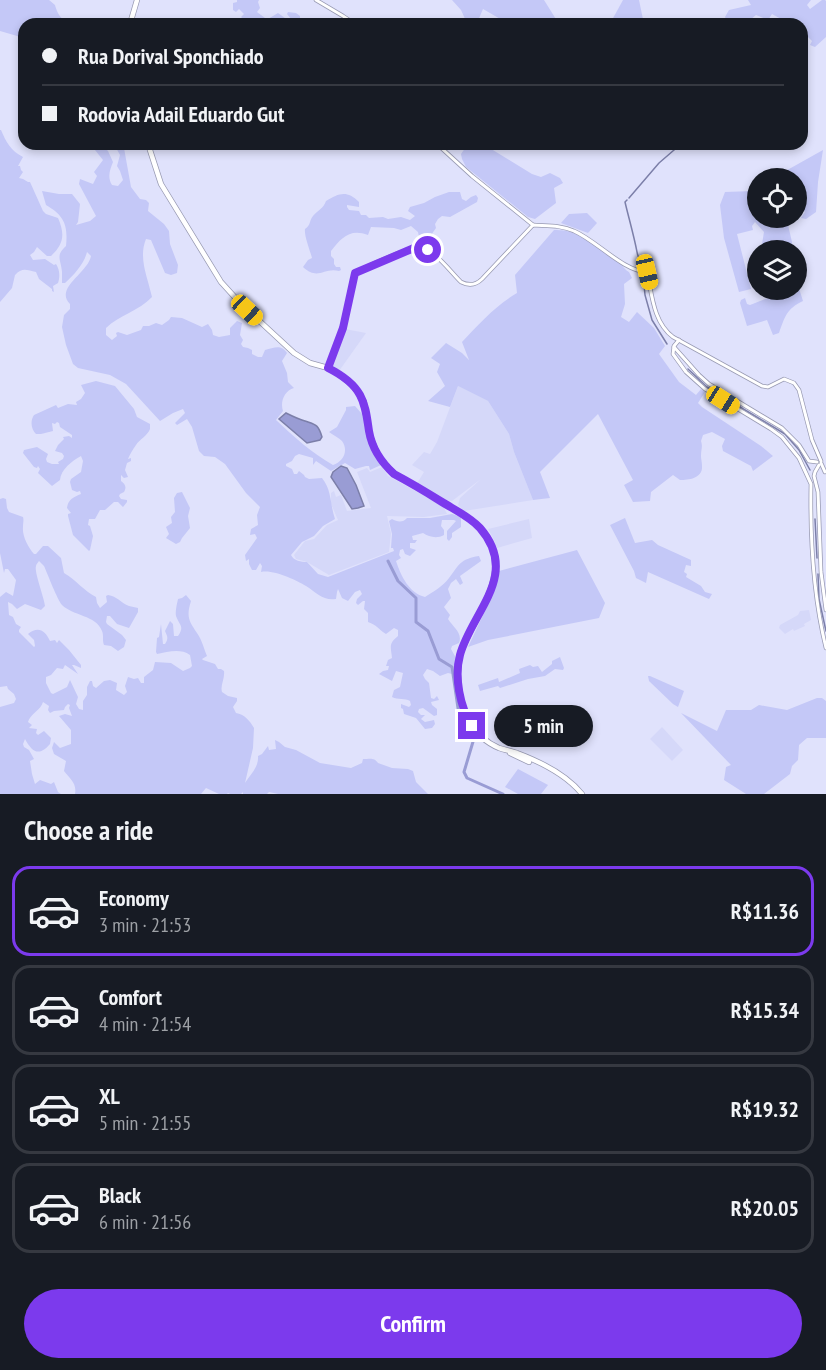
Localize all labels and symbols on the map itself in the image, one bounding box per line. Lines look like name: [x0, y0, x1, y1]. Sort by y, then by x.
route start: [414, 236, 441, 263]
car: [634, 252, 660, 292]
car: [228, 291, 266, 329]
car: [703, 383, 743, 417]
callout: 5 min: [493, 705, 592, 747]
route end: [458, 712, 485, 739]

